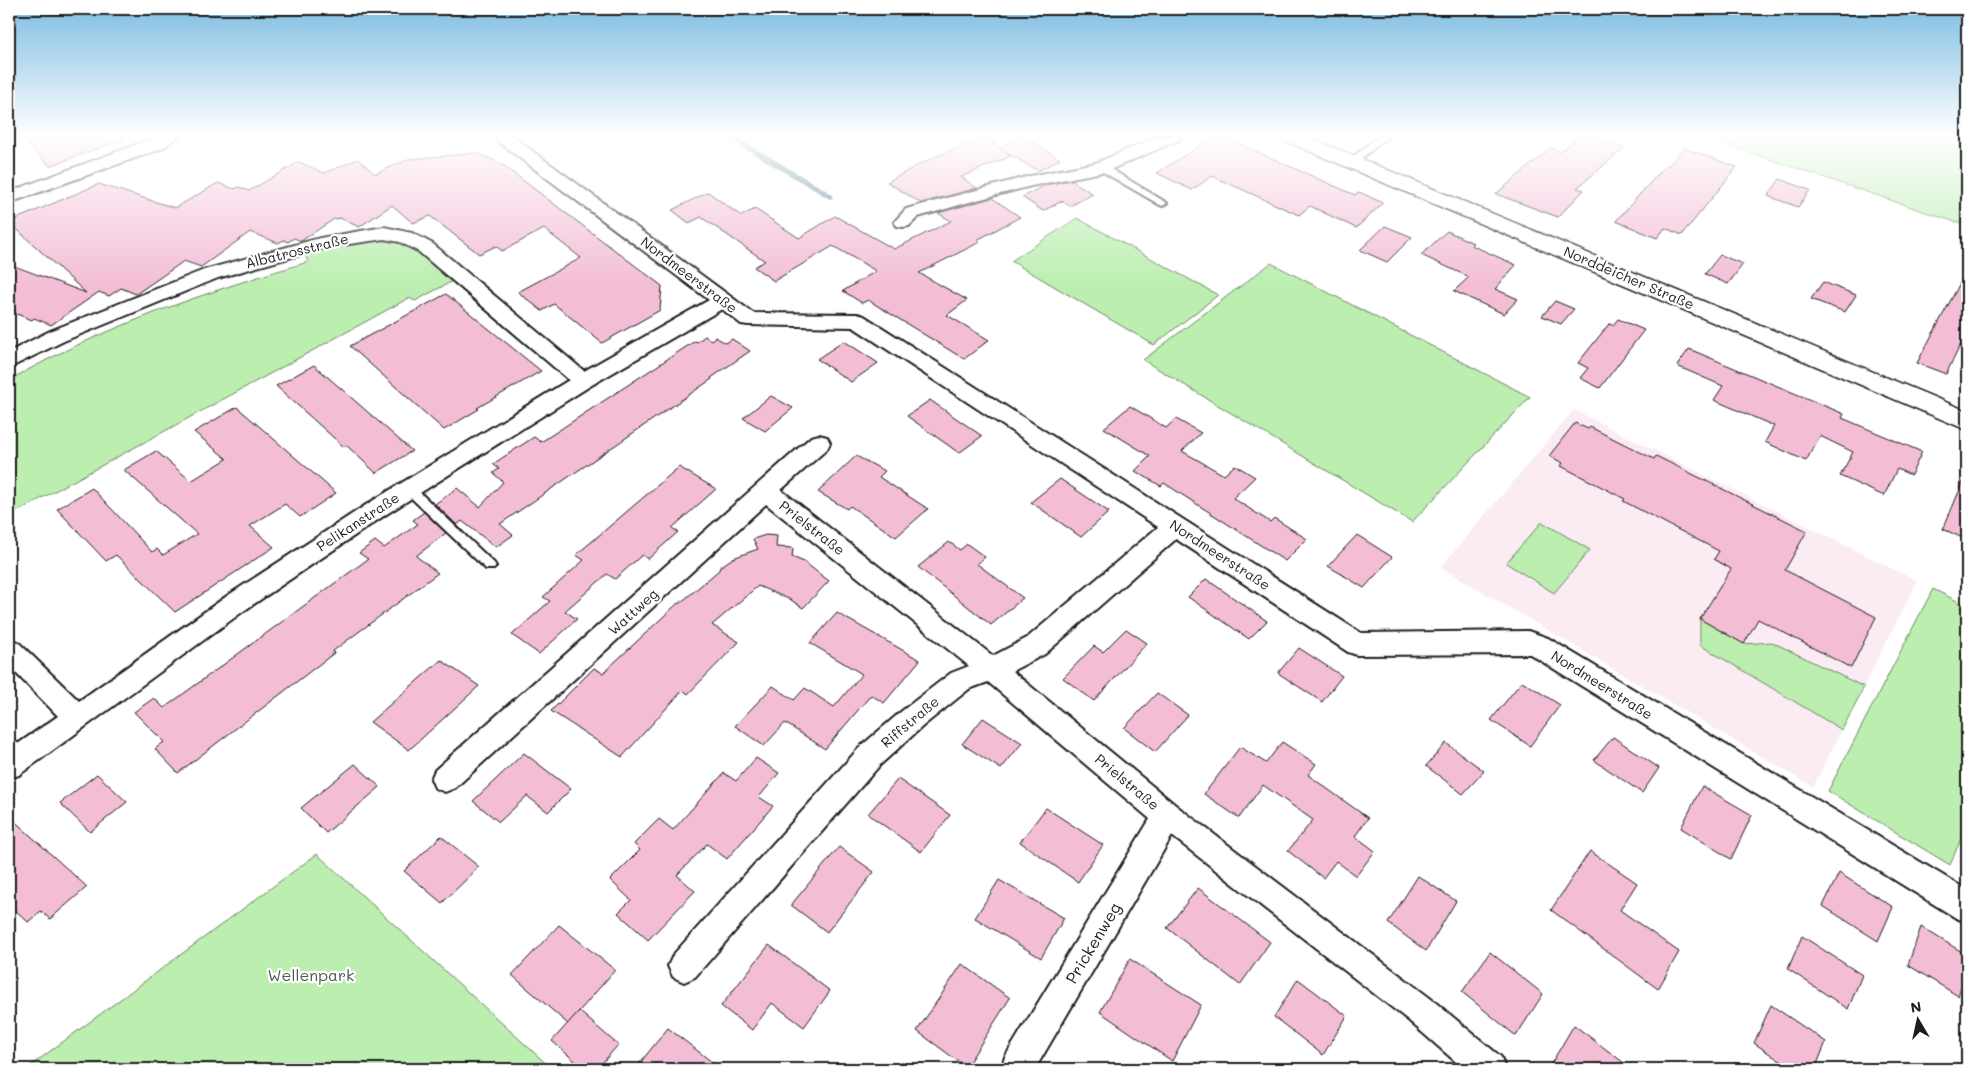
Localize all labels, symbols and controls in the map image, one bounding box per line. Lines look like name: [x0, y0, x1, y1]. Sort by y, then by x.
street label: Albatrosstraße: [243, 229, 350, 272]
street label: Nordmeerstraße: [637, 232, 741, 317]
street label: Norddeicher Straße: [1561, 241, 1697, 314]
street label: Pelikanstraße: [313, 488, 403, 555]
street label: Prielstraße: [776, 496, 849, 559]
street label: Nordmeerstraße: [1166, 515, 1274, 594]
street label: Wattweg: [604, 584, 662, 639]
street label: Nordmeerstraße: [1548, 646, 1657, 723]
street label: Riffstraße: [877, 692, 943, 752]
street label: Prielstraße: [1091, 749, 1163, 814]
street label: Prickenweg: [1060, 898, 1125, 987]
park label: Wellenpark: [267, 964, 355, 985]
north arrow: [1894, 996, 1944, 1046]
text: N: [1909, 996, 1923, 1017]

